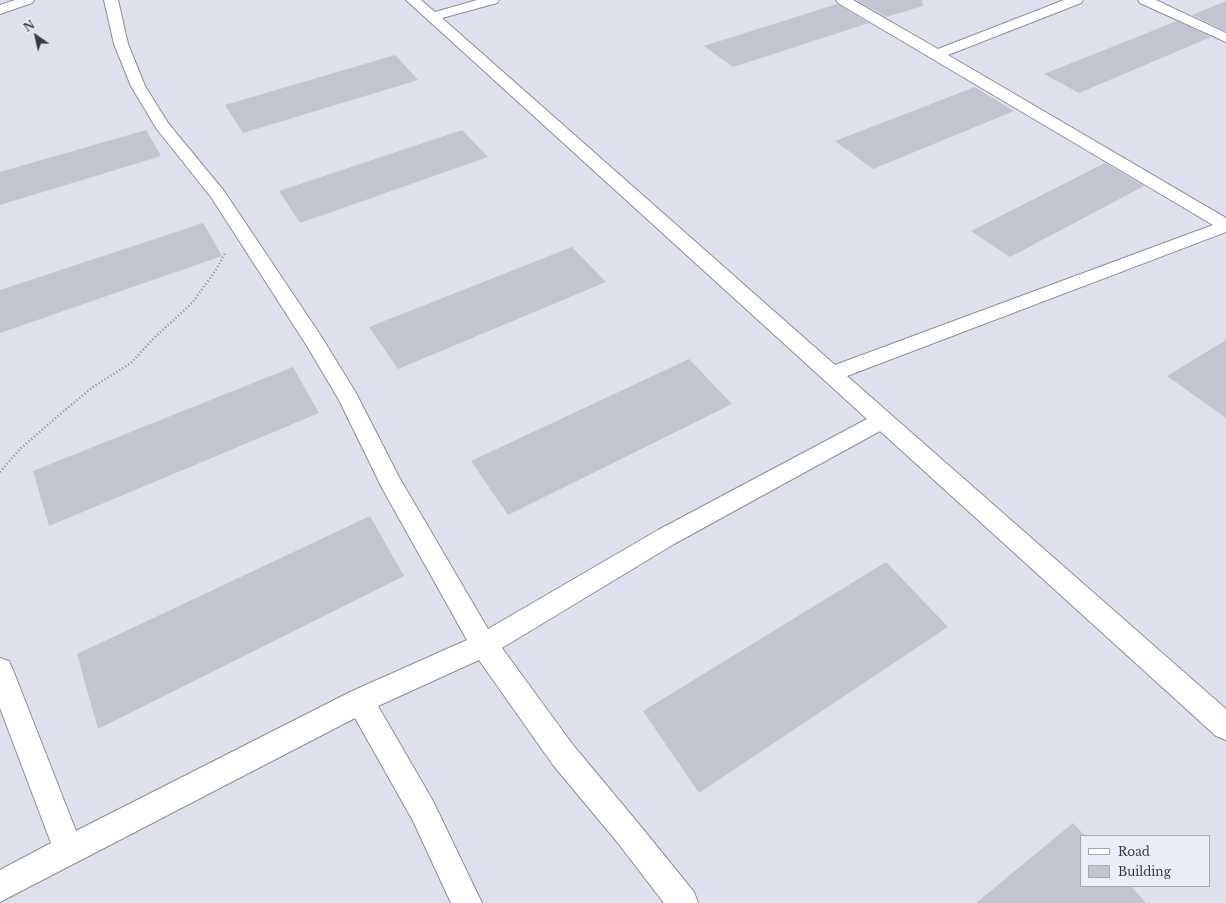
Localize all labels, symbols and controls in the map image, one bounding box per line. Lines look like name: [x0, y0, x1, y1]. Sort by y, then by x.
north arrow: [16, 16, 56, 56]
text: N: [21, 17, 37, 35]
legend: [1080, 835, 1210, 887]
text: Road: [1118, 844, 1150, 859]
text: Building: [1118, 864, 1171, 879]

